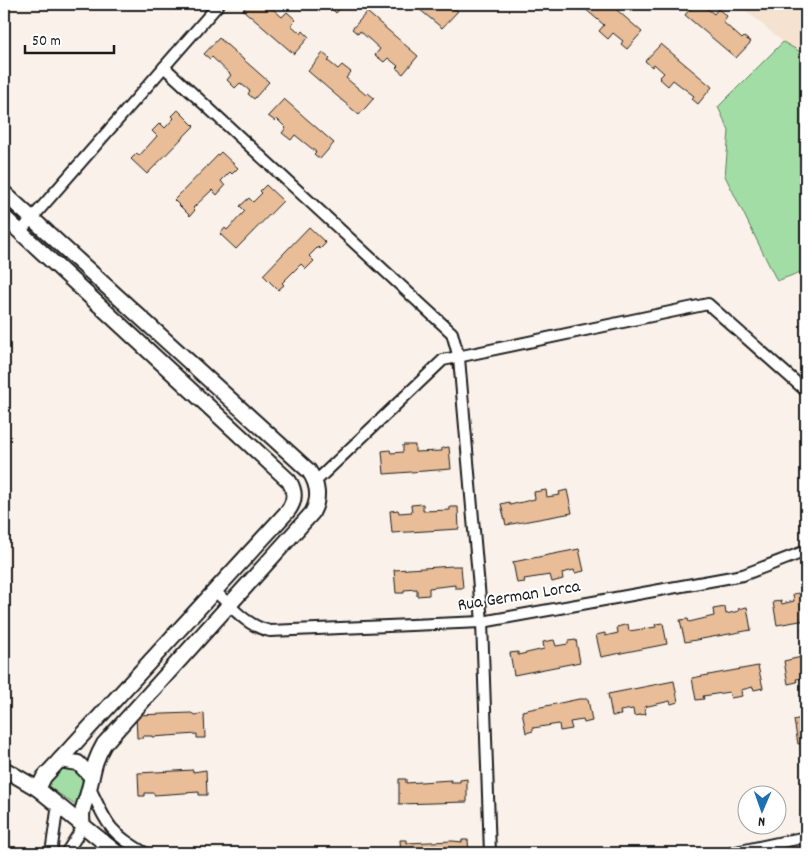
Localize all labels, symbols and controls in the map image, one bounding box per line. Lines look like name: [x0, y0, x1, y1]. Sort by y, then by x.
scale bar: [25, 22, 114, 54]
text: 50 m: [32, 31, 61, 53]
street label: Rua German Lorca: [456, 575, 583, 619]
north arrow: [738, 784, 788, 834]
text: N: [758, 811, 765, 831]

